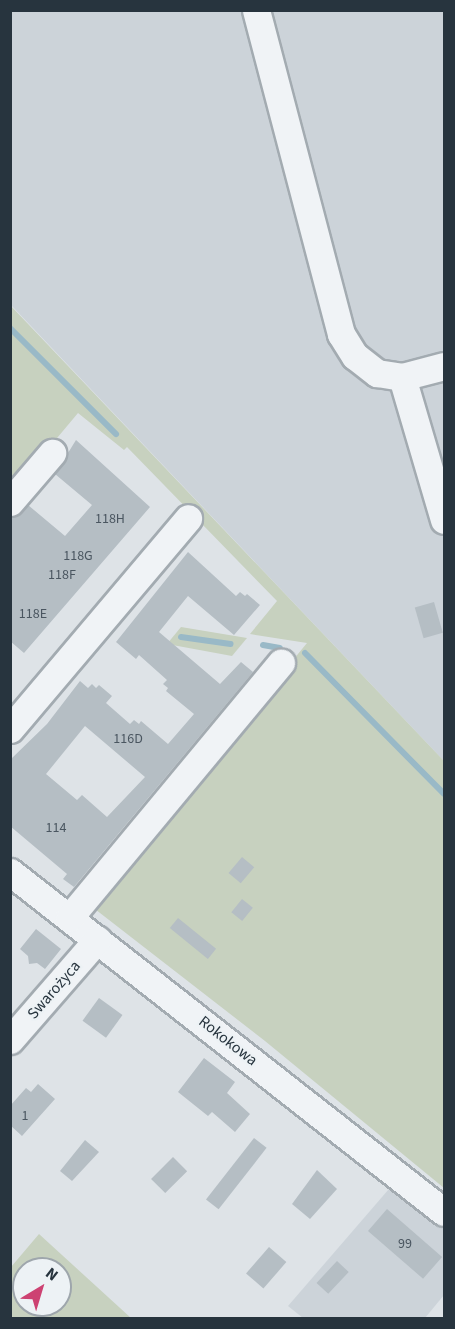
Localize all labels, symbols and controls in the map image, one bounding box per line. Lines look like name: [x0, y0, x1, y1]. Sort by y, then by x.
house number: 118H: [95, 511, 125, 527]
house number: 118G: [63, 548, 93, 564]
house number: 118F: [48, 567, 76, 583]
house number: 118E: [19, 606, 47, 622]
house number: 116D: [113, 731, 143, 747]
house number: 114: [46, 820, 66, 836]
street label: Swarożyca: [23, 957, 85, 1023]
street label: Rokokowa: [195, 1012, 261, 1070]
house number: 1: [22, 1108, 28, 1124]
house number: 99: [398, 1236, 412, 1252]
north arrow: [12, 1257, 72, 1317]
text: N: [41, 1262, 63, 1286]

